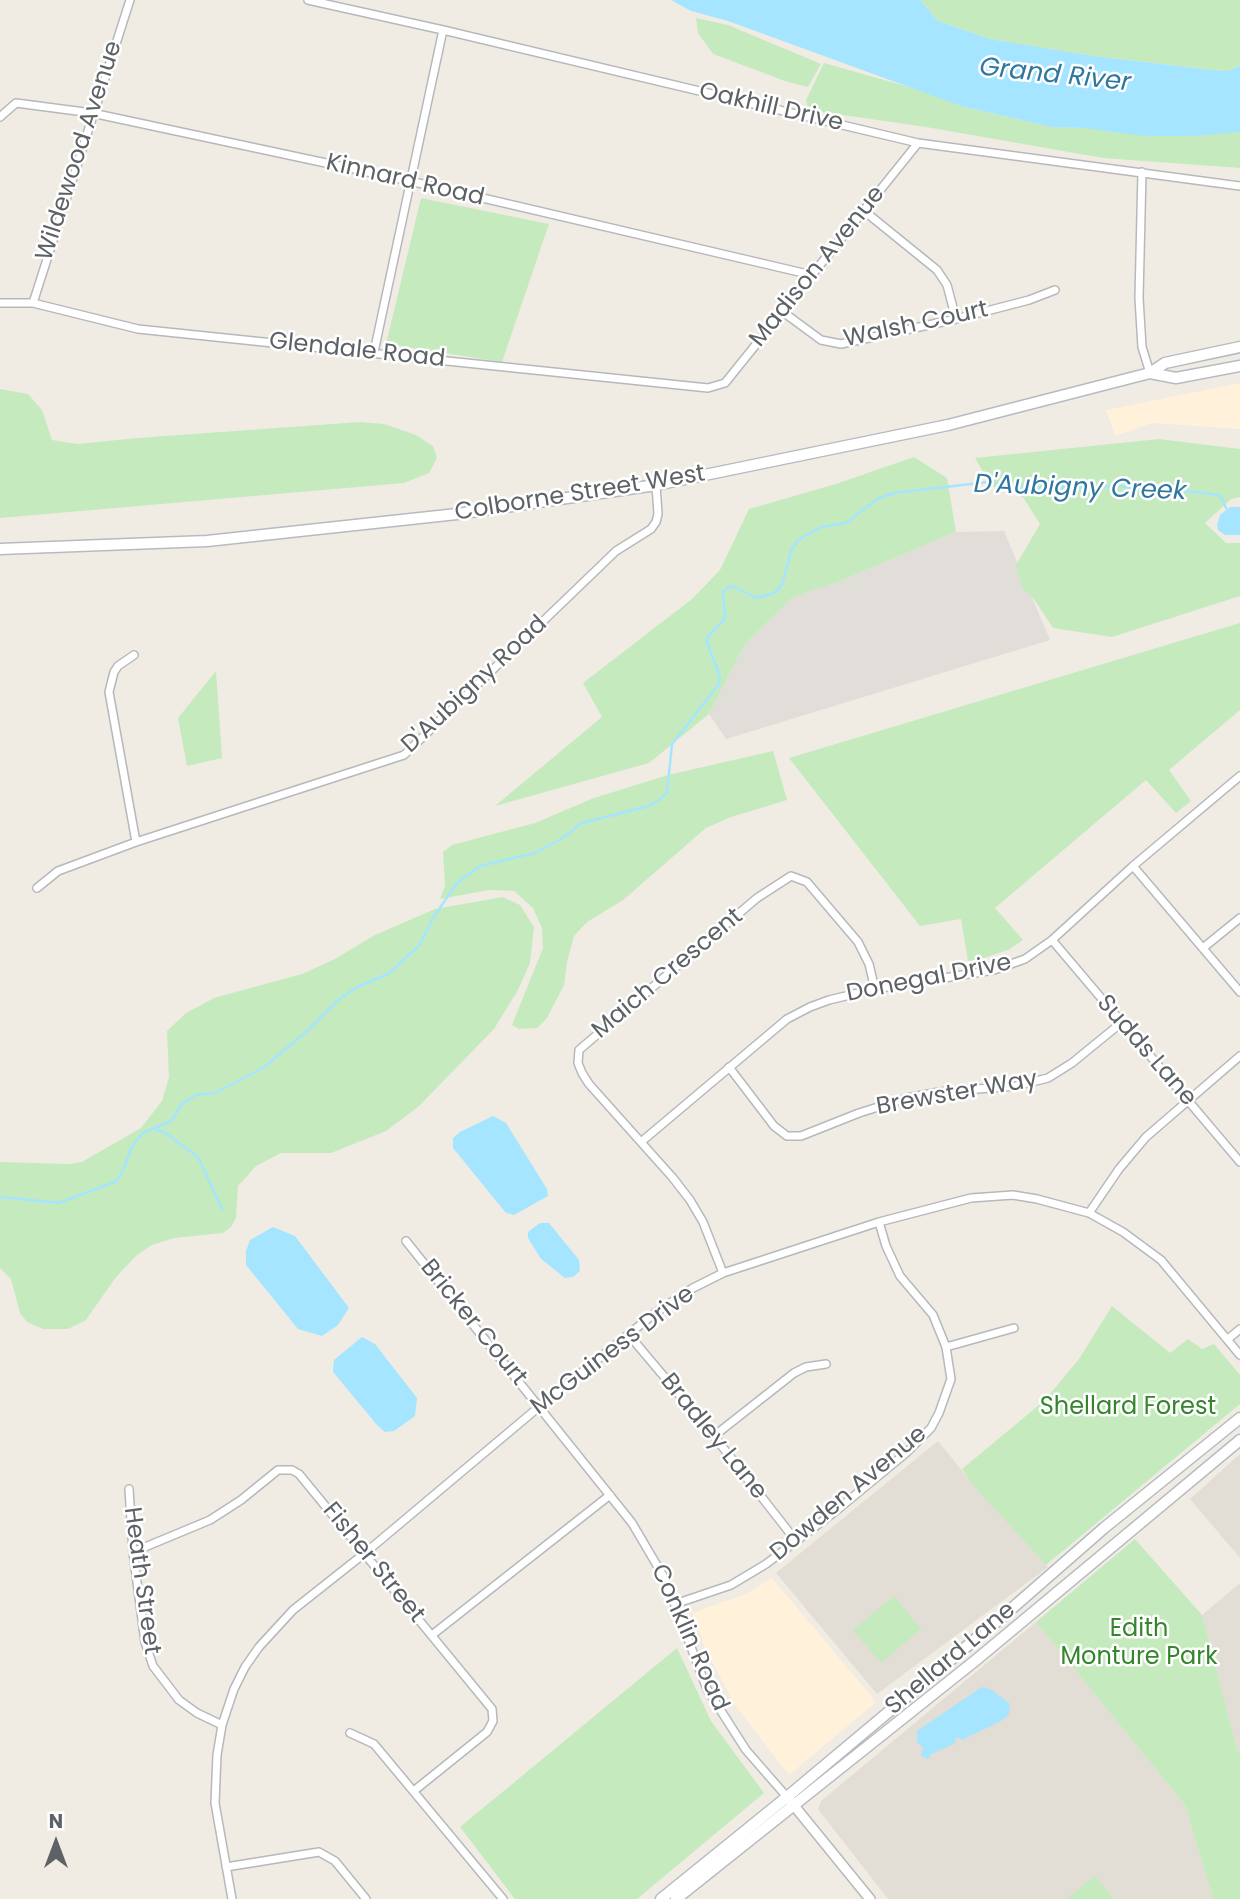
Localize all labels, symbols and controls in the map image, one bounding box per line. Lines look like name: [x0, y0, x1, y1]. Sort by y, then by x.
street label: Wildewood Avenue: [31, 37, 129, 265]
water label: Grand River: [978, 53, 1132, 99]
street label: Oakhill Drive: [696, 77, 846, 139]
street label: Kinnard Road: [323, 149, 487, 213]
street label: Madison Avenue: [744, 181, 892, 353]
street label: Walsh Court: [841, 296, 991, 354]
street label: Glendale Road: [268, 327, 446, 375]
street label: Colborne Street West: [453, 460, 707, 528]
water label: D'Aubigny Creek: [973, 470, 1187, 508]
street label: D'Aubigny Road: [396, 610, 554, 760]
street label: Maich Crescent: [587, 903, 749, 1045]
street label: Donegal Drive: [844, 949, 1014, 1009]
street label: Sudds Lane: [1090, 990, 1202, 1112]
street label: Brewster Way: [874, 1066, 1040, 1122]
street label: Bricker Court: [413, 1254, 533, 1392]
street label: McGuiness Drive: [526, 1280, 700, 1422]
street label: Bradley Lane: [653, 1368, 773, 1506]
park label: Shellard Forest: [1040, 1394, 1216, 1422]
street label: Dowden Avenue: [765, 1420, 933, 1568]
street label: Fisher Street: [316, 1497, 430, 1629]
street label: Heath Street: [116, 1505, 166, 1657]
street label: Conklin Road: [644, 1560, 734, 1716]
street label: Shellard Lane: [880, 1596, 1022, 1722]
park label: Edith Monture Park: [1060, 1616, 1218, 1672]
north arrow: [21, 1808, 91, 1878]
text: N: [49, 1808, 63, 1835]

